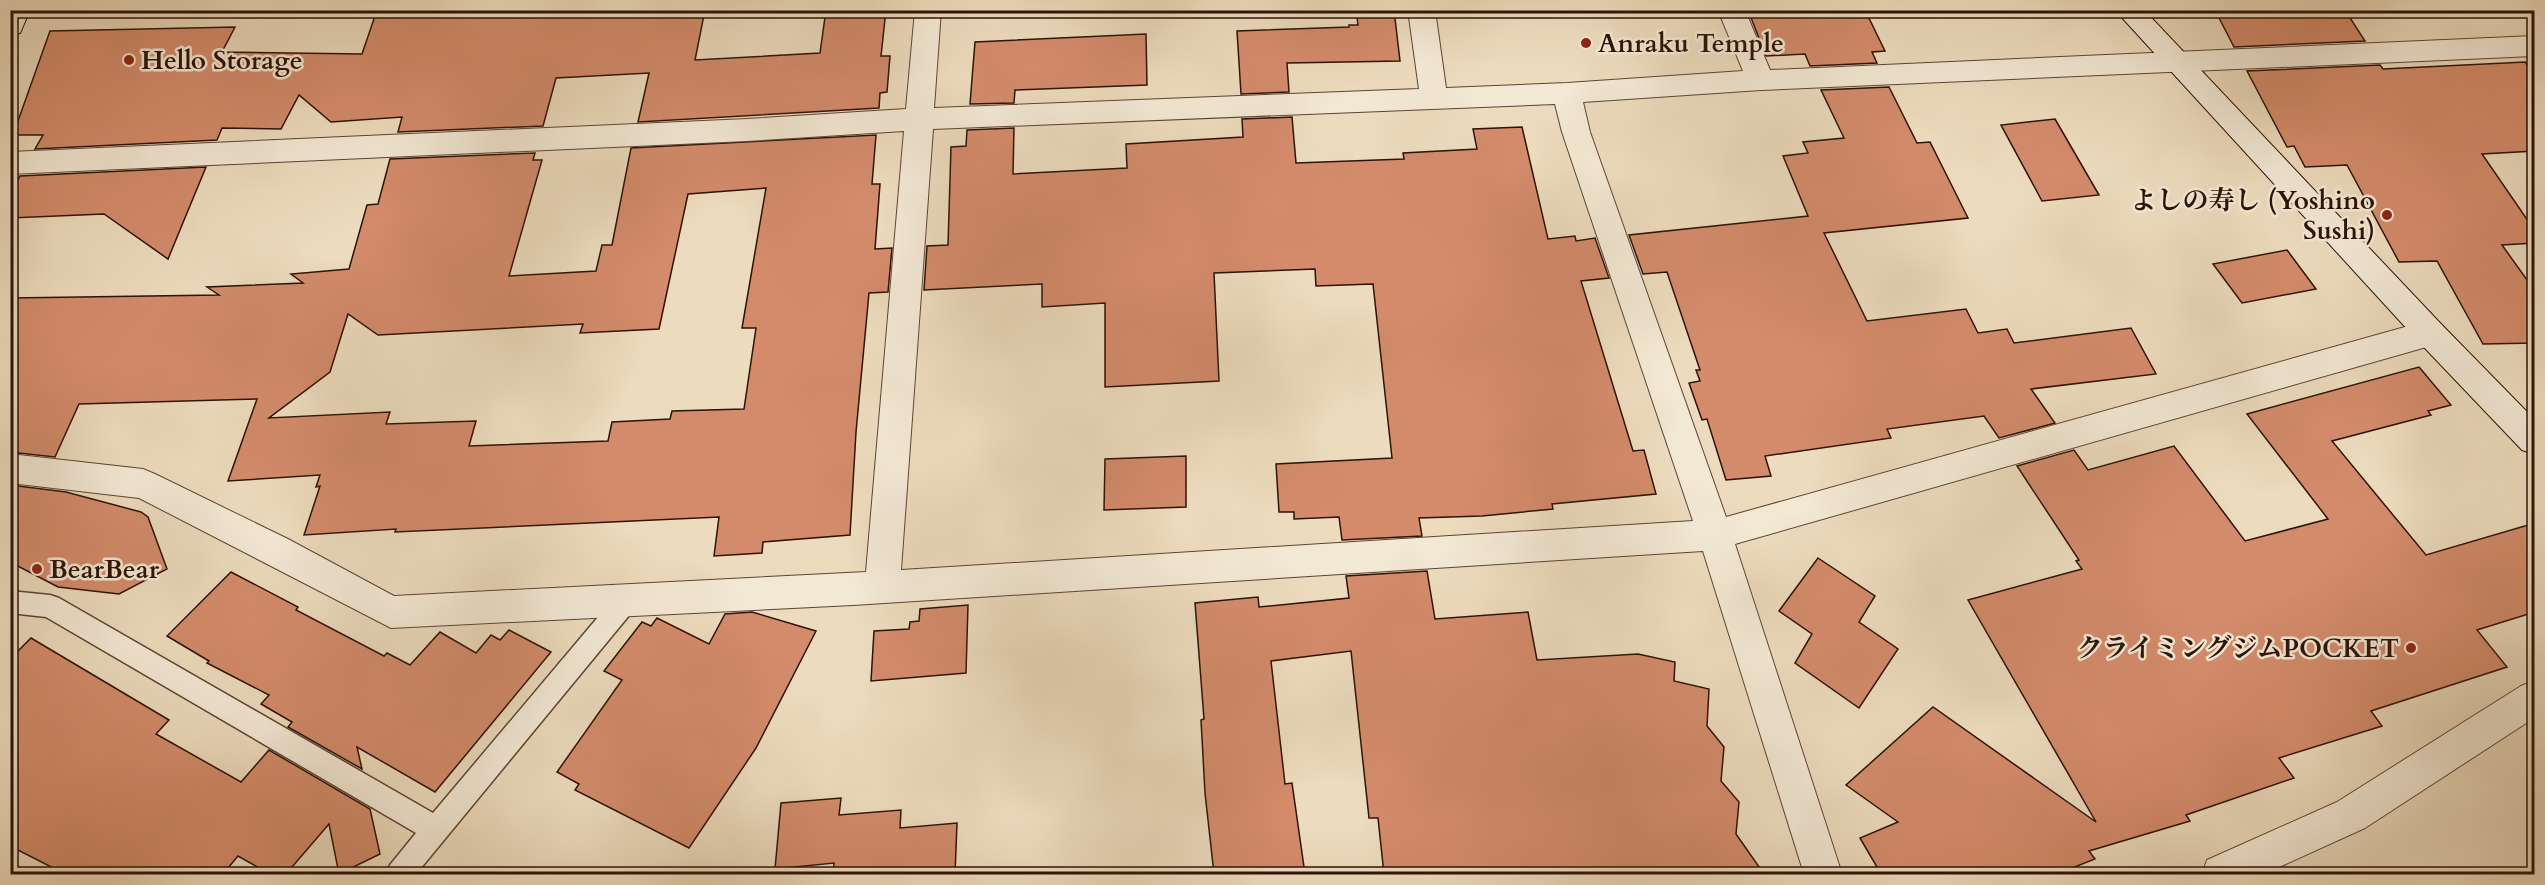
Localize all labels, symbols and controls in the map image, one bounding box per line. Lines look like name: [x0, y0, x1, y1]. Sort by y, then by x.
place label: Anraku Temple: [1598, 26, 1784, 61]
marker: Anraku Temple: [1579, 36, 1593, 50]
place label: Hello Storage: [141, 43, 303, 78]
marker: Hello Storage: [122, 53, 136, 67]
place label: よしの寿し (Yoshino Sushi): [2131, 183, 2375, 248]
marker: よしの寿し (Yoshino Sushi): [2380, 208, 2394, 222]
place label: BearBear: [49, 552, 160, 587]
marker: BearBear: [30, 562, 44, 576]
place label: クライミングジムPOCKET: [2077, 631, 2399, 666]
marker: クライミングジムPOCKET: [2404, 641, 2418, 655]

